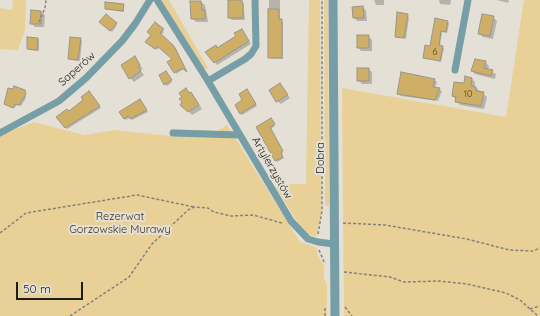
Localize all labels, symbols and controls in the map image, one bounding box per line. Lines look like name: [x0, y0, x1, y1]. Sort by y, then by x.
house number: 6: [433, 47, 437, 57]
street label: Saperów: [56, 49, 98, 89]
house number: 10: [464, 89, 472, 99]
street label: Artylerzystów: [249, 135, 295, 201]
street label: Dobra: [314, 142, 328, 174]
park label: Rezerwat Gorzowskie Murawy: [69, 210, 171, 236]
scale bar: [18, 274, 85, 300]
text: 50 m: [23, 281, 51, 296]

